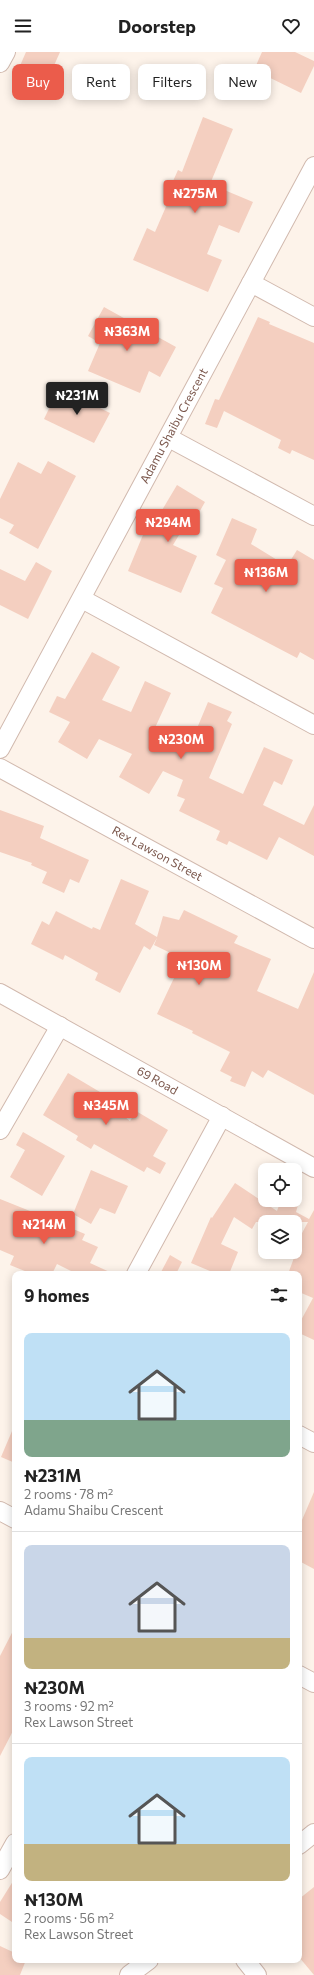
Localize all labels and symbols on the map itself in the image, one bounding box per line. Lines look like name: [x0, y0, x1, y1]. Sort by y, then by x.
pin: ₦275M: [167, 180, 223, 214]
pin: ₦363M: [99, 318, 155, 352]
street label: Adamu Shaibu Crescent: [136, 365, 210, 485]
pin: ₦231M: [49, 382, 105, 416]
pin: ₦294M: [140, 509, 196, 543]
pin: ₦136M: [238, 559, 294, 593]
pin: ₦230M: [153, 726, 209, 760]
street label: Rex Lawson Street: [110, 822, 205, 883]
pin: ₦130M: [171, 952, 227, 986]
street label: 69 Road: [135, 1063, 181, 1097]
pin: ₦345M: [78, 1092, 134, 1126]
pin: ₦214M: [16, 1211, 72, 1245]

